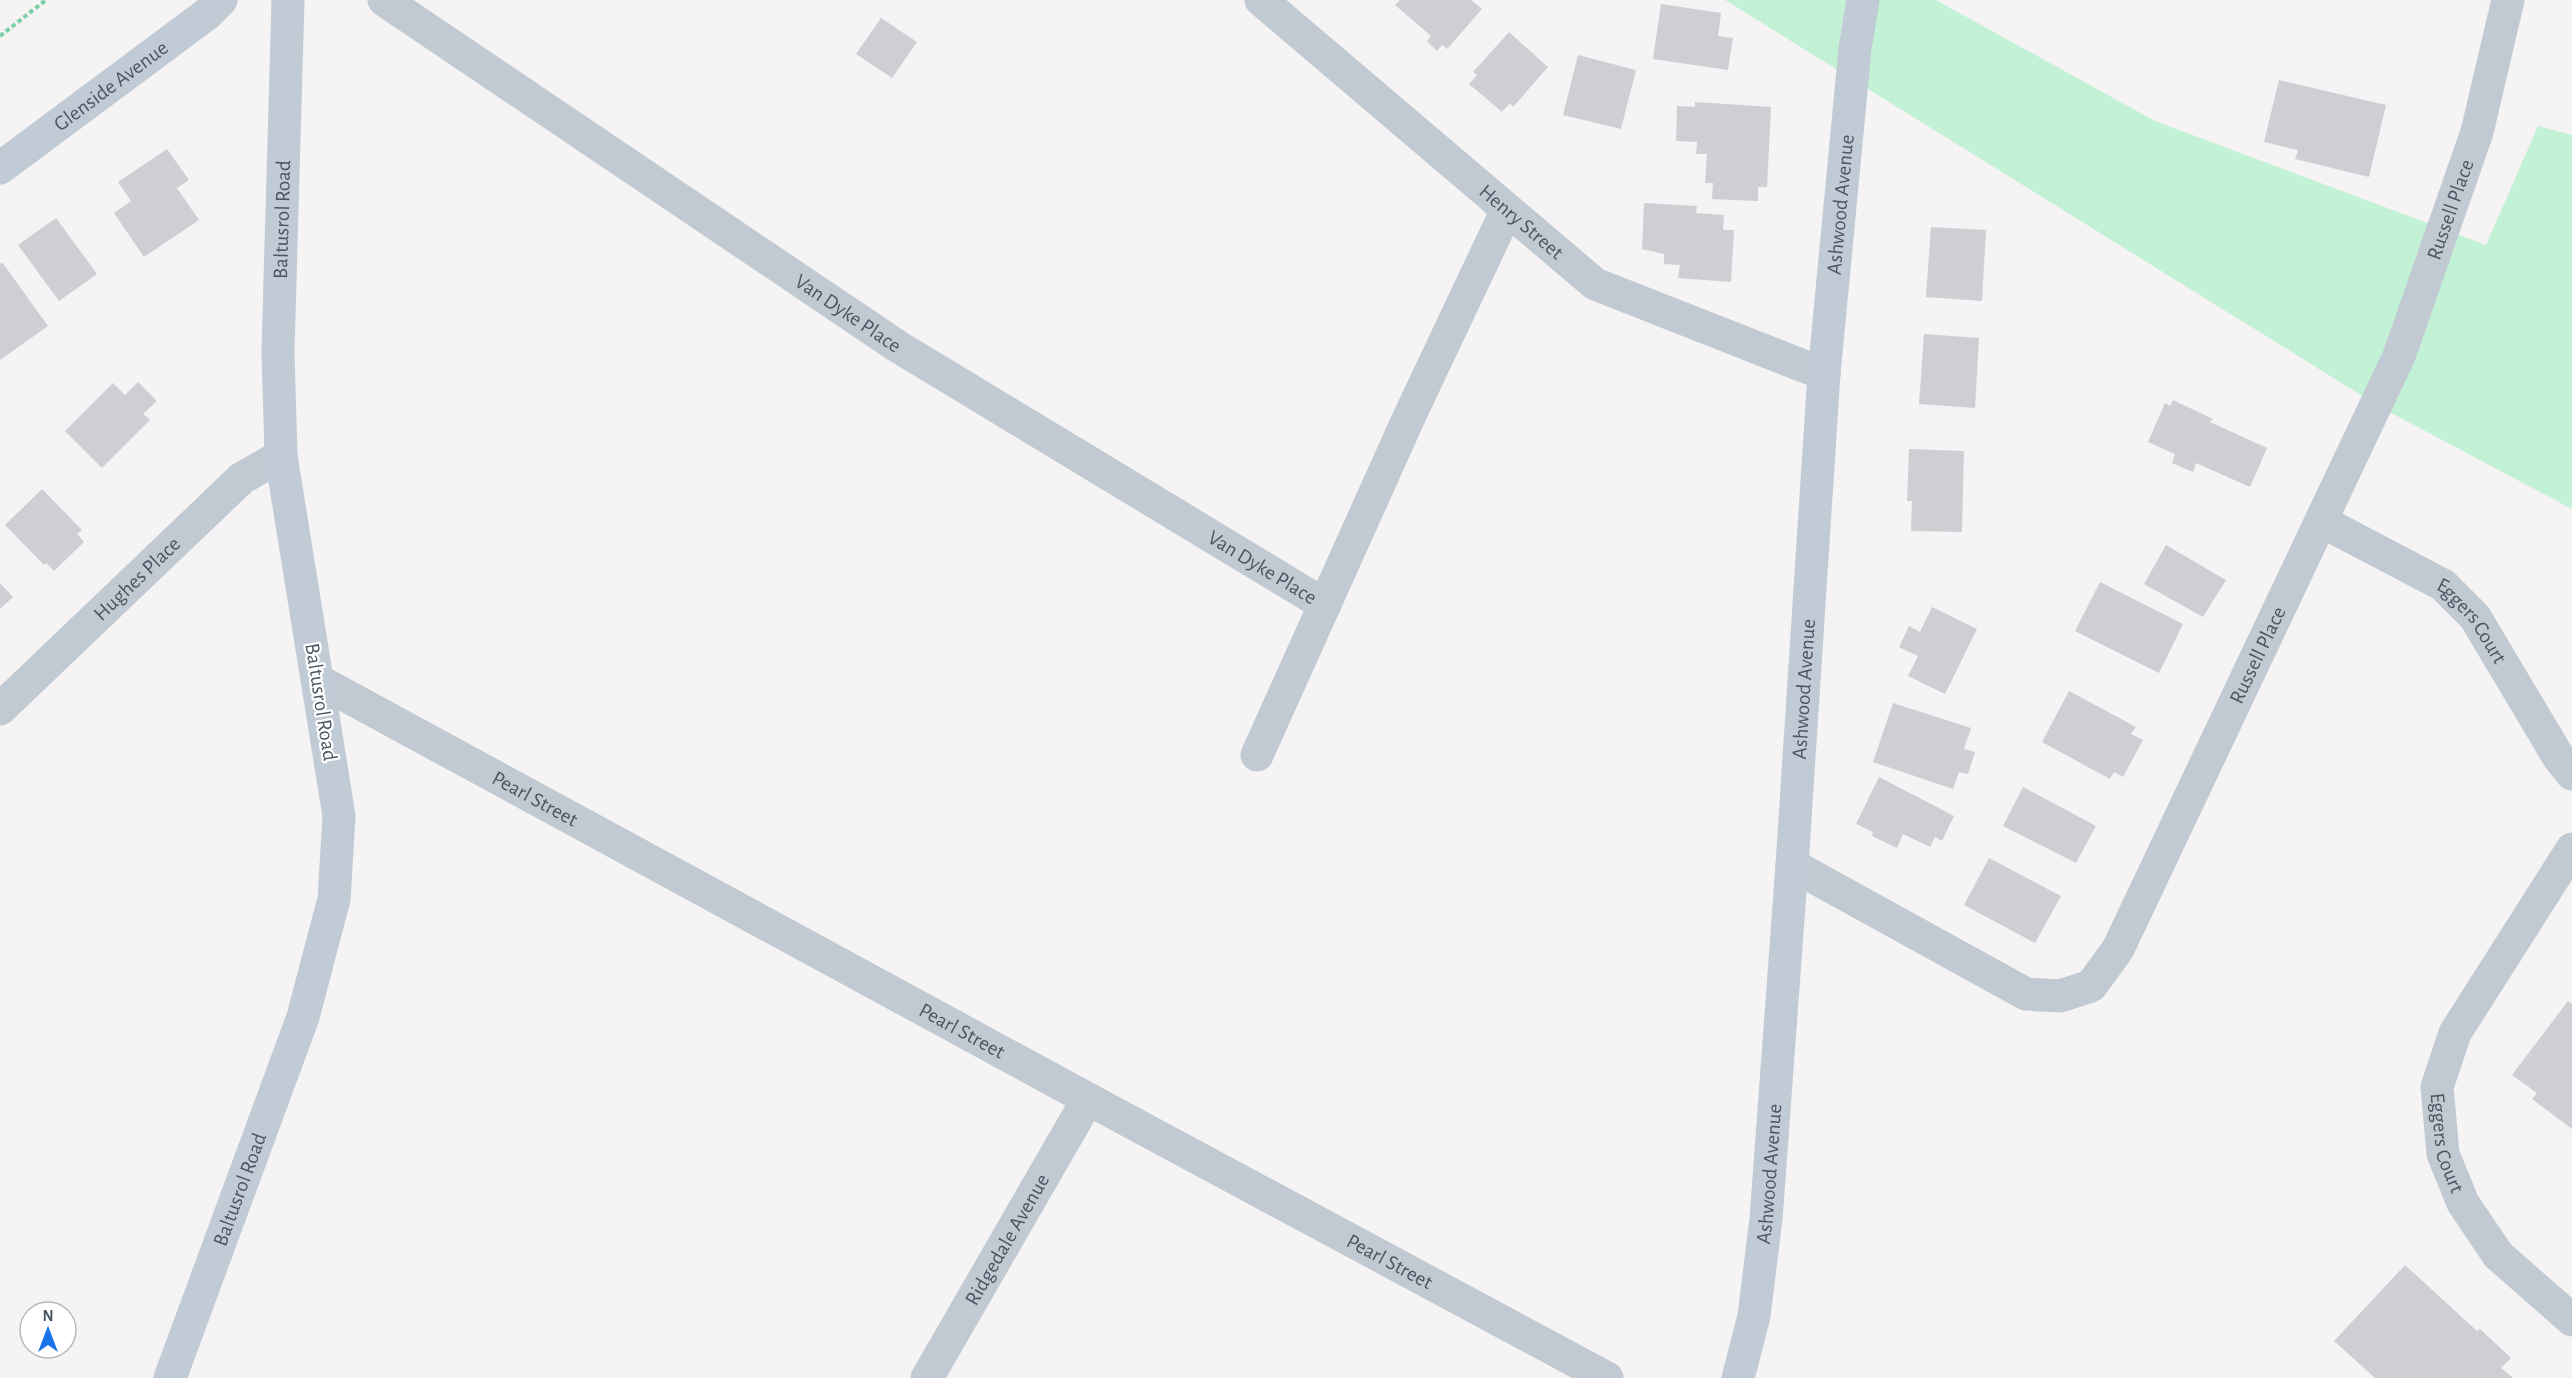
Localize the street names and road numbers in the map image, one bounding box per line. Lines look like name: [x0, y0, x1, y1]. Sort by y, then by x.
street label: Glenside Avenue: [50, 37, 172, 135]
street label: Ashwood Avenue: [1823, 134, 1857, 276]
street label: Russell Place: [2423, 157, 2477, 262]
street label: Baltusrol Road: [270, 160, 294, 279]
street label: Henry Street: [1475, 180, 1568, 263]
street label: Van Dyke Place: [791, 270, 905, 356]
street label: Van Dyke Place: [1204, 526, 1321, 608]
street label: Hughes Place: [89, 533, 184, 624]
street label: Eggers Court: [2434, 573, 2511, 667]
street label: Russell Place: [2225, 603, 2289, 707]
street label: Ashwood Avenue: [1788, 618, 1819, 760]
street label: Baltusrol Road: [301, 642, 341, 762]
street label: Pearl Street: [489, 767, 582, 830]
street label: Pearl Street: [916, 999, 1009, 1062]
street label: Eggers Court: [2427, 1092, 2468, 1196]
street label: Ashwood Avenue: [1753, 1103, 1785, 1245]
street label: Baltusrol Road: [209, 1130, 270, 1249]
street label: Ridgedale Avenue: [961, 1170, 1053, 1309]
street label: Pearl Street: [1343, 1230, 1437, 1293]

